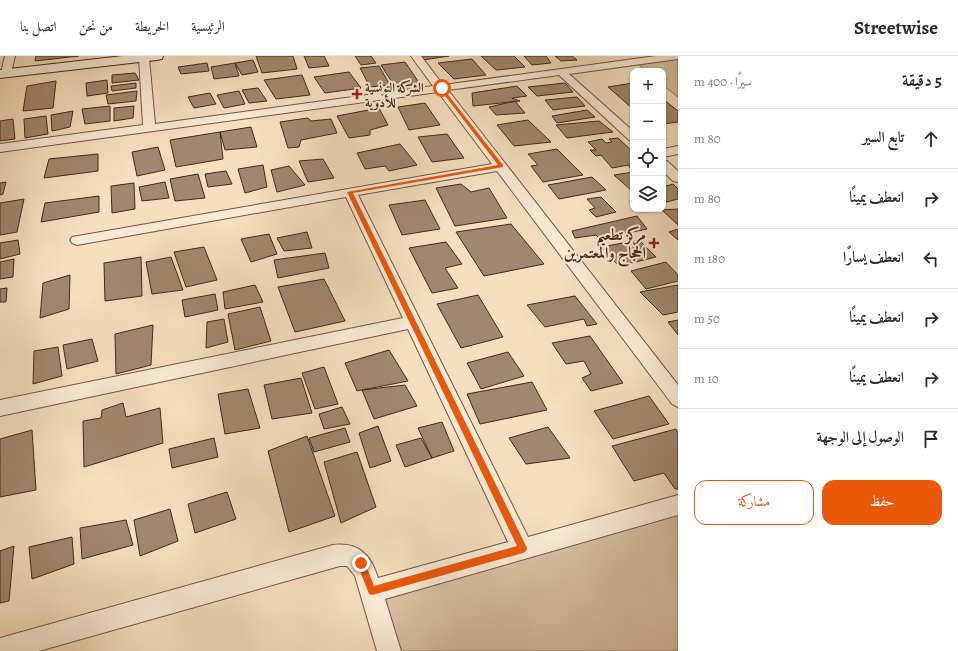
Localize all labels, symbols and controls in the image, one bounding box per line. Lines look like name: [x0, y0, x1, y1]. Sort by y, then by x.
text: Streetwise: [854, 15, 938, 41]
text: اتصل بنا: [20, 17, 57, 36]
text: من نحن: [79, 17, 113, 36]
text: الخريطة: [135, 17, 169, 36]
text: الرئيسية: [191, 17, 225, 36]
map controls: [630, 68, 666, 212]
button: +: [630, 68, 666, 104]
text: 5 دقيقة: [902, 69, 942, 92]
text: سيرًا · 400 m: [694, 73, 752, 90]
place label: الشركة التونسية للأدوية: [365, 79, 424, 111]
route start: [433, 79, 451, 97]
marker: الشركة التونسية للأدوية: [352, 89, 362, 99]
button: −: [630, 104, 666, 140]
text: تابع السير: [862, 127, 904, 147]
icon: ahead: [920, 128, 942, 150]
text: 80 m: [694, 130, 721, 147]
button: locate: [630, 140, 666, 176]
button: layers: [630, 176, 666, 212]
text: انعطف يمينًا: [849, 187, 904, 207]
icon: right: [920, 188, 942, 210]
text: 80 m: [694, 190, 721, 207]
place label: مركز تطعيم الحجاج والمعتمرين: [564, 224, 646, 267]
marker: مركز تطعيم الحجاج والمعتمرين: [649, 238, 659, 248]
text: انعطف يسارًا: [843, 247, 904, 267]
icon: left: [920, 248, 942, 270]
text: 180 m: [694, 250, 725, 267]
text: انعطف يمينًا: [849, 307, 904, 327]
icon: right: [920, 308, 942, 330]
text: 50 m: [694, 310, 720, 327]
text: انعطف يمينًا: [849, 367, 904, 387]
icon: right: [920, 368, 942, 390]
text: 10 m: [694, 370, 719, 387]
text: الوصول إلى الوجهة: [817, 427, 904, 447]
icon: arrive: [920, 428, 942, 450]
button: مشاركة: [694, 480, 814, 525]
button: حفظ: [822, 480, 942, 525]
route end: [352, 554, 370, 572]

